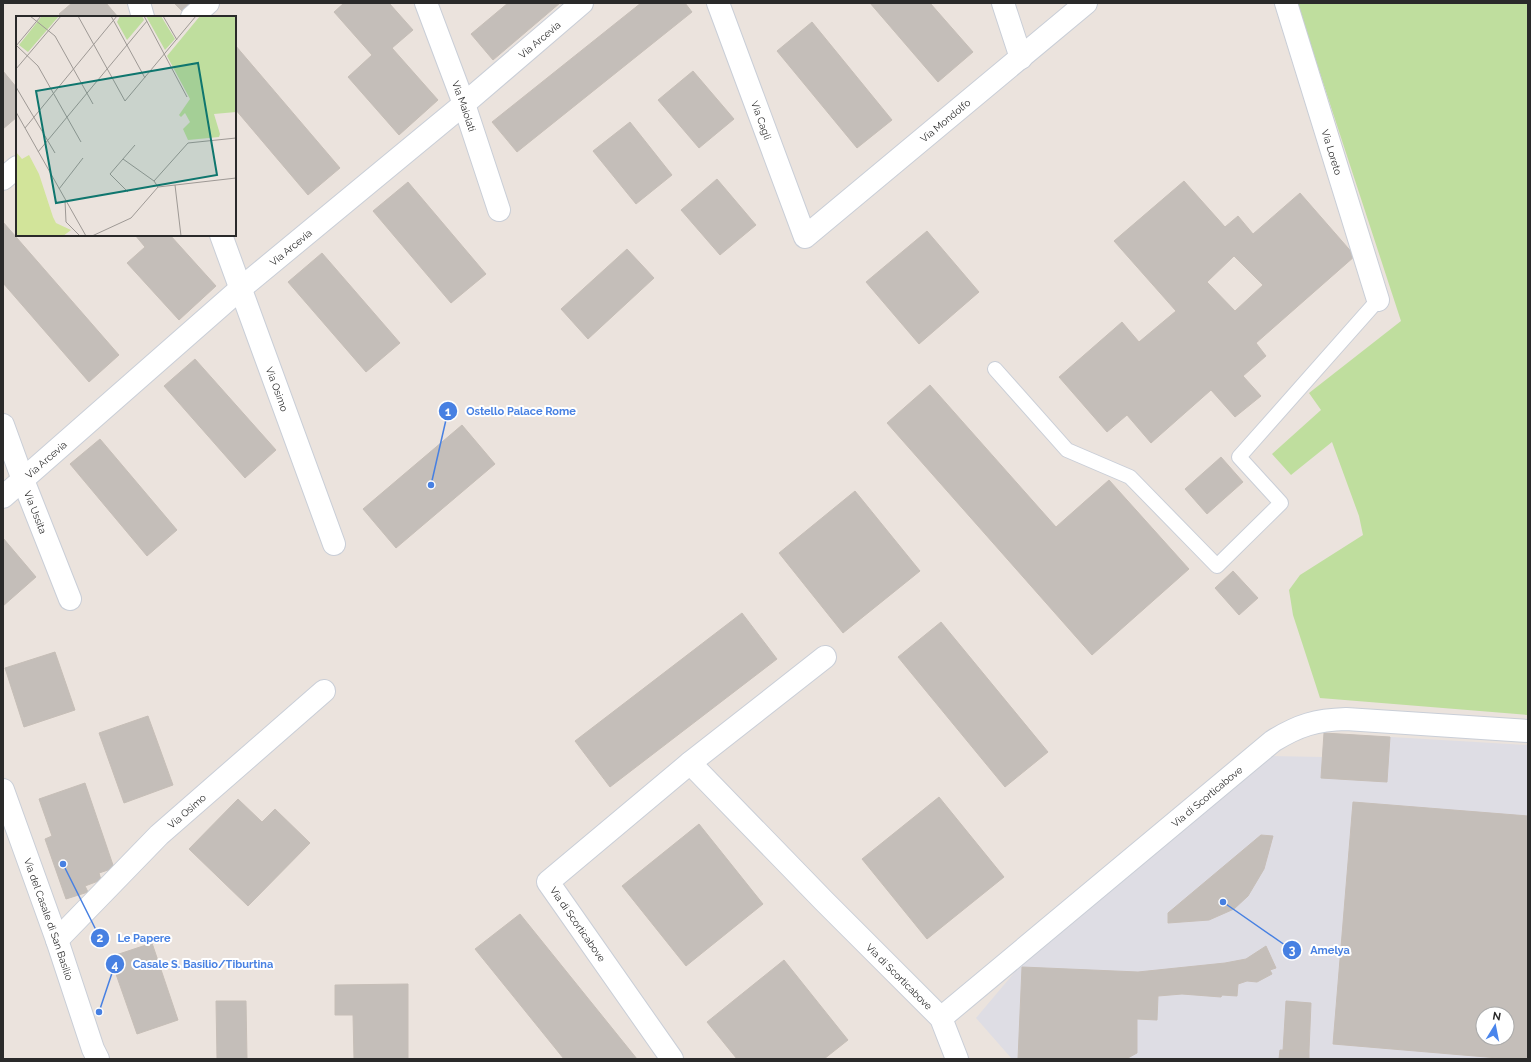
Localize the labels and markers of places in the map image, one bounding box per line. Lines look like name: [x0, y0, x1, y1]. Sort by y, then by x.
callout: Ostello Palace Rome: [438, 400, 583, 423]
callout: Le Papere: [90, 927, 179, 950]
callout: Amelya: [1282, 939, 1357, 962]
callout: Casale S. Basilio/Tiburtina: [105, 953, 282, 976]

